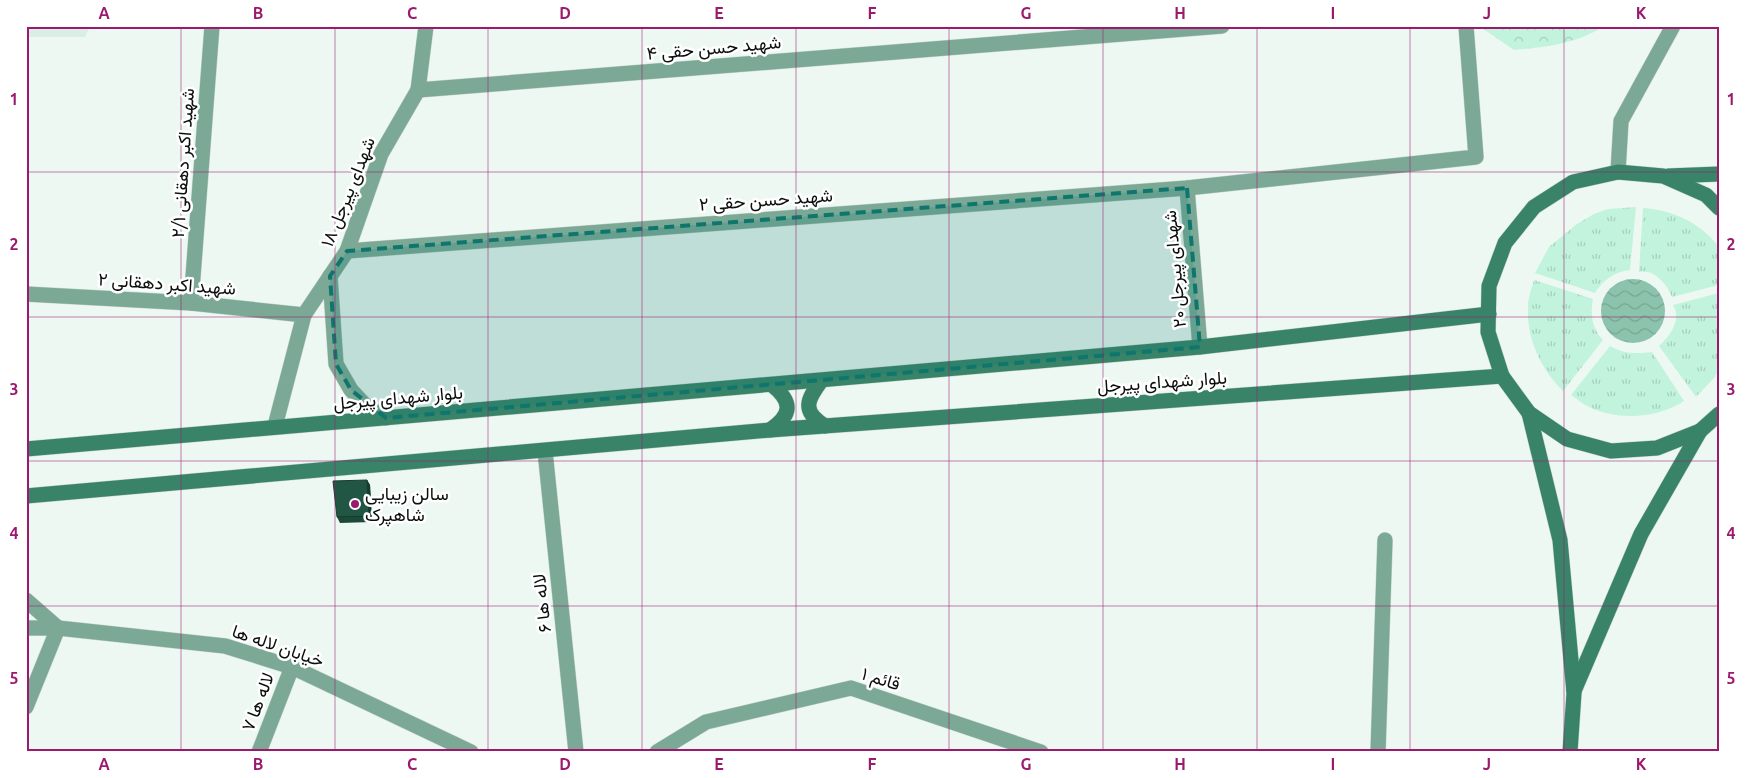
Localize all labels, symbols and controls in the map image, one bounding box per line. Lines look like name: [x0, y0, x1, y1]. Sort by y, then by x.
text: A: [98, 4, 110, 22]
text: B: [253, 4, 263, 22]
text: C: [407, 4, 417, 22]
text: D: [559, 4, 571, 22]
text: E: [714, 4, 724, 22]
text: F: [868, 4, 877, 22]
text: G: [1020, 4, 1032, 22]
text: H: [1174, 4, 1186, 22]
text: I: [1331, 4, 1335, 22]
text: J: [1483, 4, 1491, 22]
text: K: [1636, 4, 1647, 22]
street label: شهید حسن حقی ۴: [646, 31, 782, 65]
street label: شهید اکبر دهقانی ۲/۱: [167, 87, 199, 239]
text: 1: [9, 90, 19, 108]
text: 1: [1726, 90, 1736, 108]
street label: شهدای پیرجل ۱۸: [316, 134, 381, 251]
street label: شهید حسن حقی ۲: [698, 184, 834, 216]
street label: شهدای پیرجل ۲۰: [1159, 209, 1192, 329]
text: 2: [9, 235, 19, 253]
text: 2: [1726, 235, 1736, 253]
street label: شهید اکبر دهقانی ۲: [97, 268, 237, 300]
street label: بلوار شهدای پیرجل: [1096, 366, 1228, 399]
text: 3: [9, 380, 19, 398]
text: 3: [1726, 380, 1736, 398]
street label: بلوار شهدای پیرجل: [332, 381, 464, 416]
place label: سالن زیبایی شاهپرک: [365, 483, 449, 527]
marker: سالن زیبایی شاهپرک: [349, 498, 361, 510]
text: 4: [9, 524, 19, 542]
text: 4: [1726, 524, 1736, 542]
street label: لاله ها ۶: [528, 573, 554, 633]
street label: خیابان لاله ها: [229, 620, 327, 671]
street label: قائم ۱: [859, 663, 903, 696]
text: 5: [9, 669, 19, 687]
text: 5: [1726, 669, 1736, 687]
street label: لاله ها ۷: [237, 670, 277, 734]
text: A: [98, 755, 110, 773]
text: B: [253, 755, 263, 773]
text: C: [407, 755, 417, 773]
text: D: [559, 755, 571, 773]
text: E: [714, 755, 724, 773]
text: F: [868, 755, 877, 773]
text: G: [1020, 755, 1032, 773]
text: H: [1174, 755, 1186, 773]
text: I: [1331, 755, 1335, 773]
text: J: [1483, 755, 1491, 773]
text: K: [1636, 755, 1647, 773]

